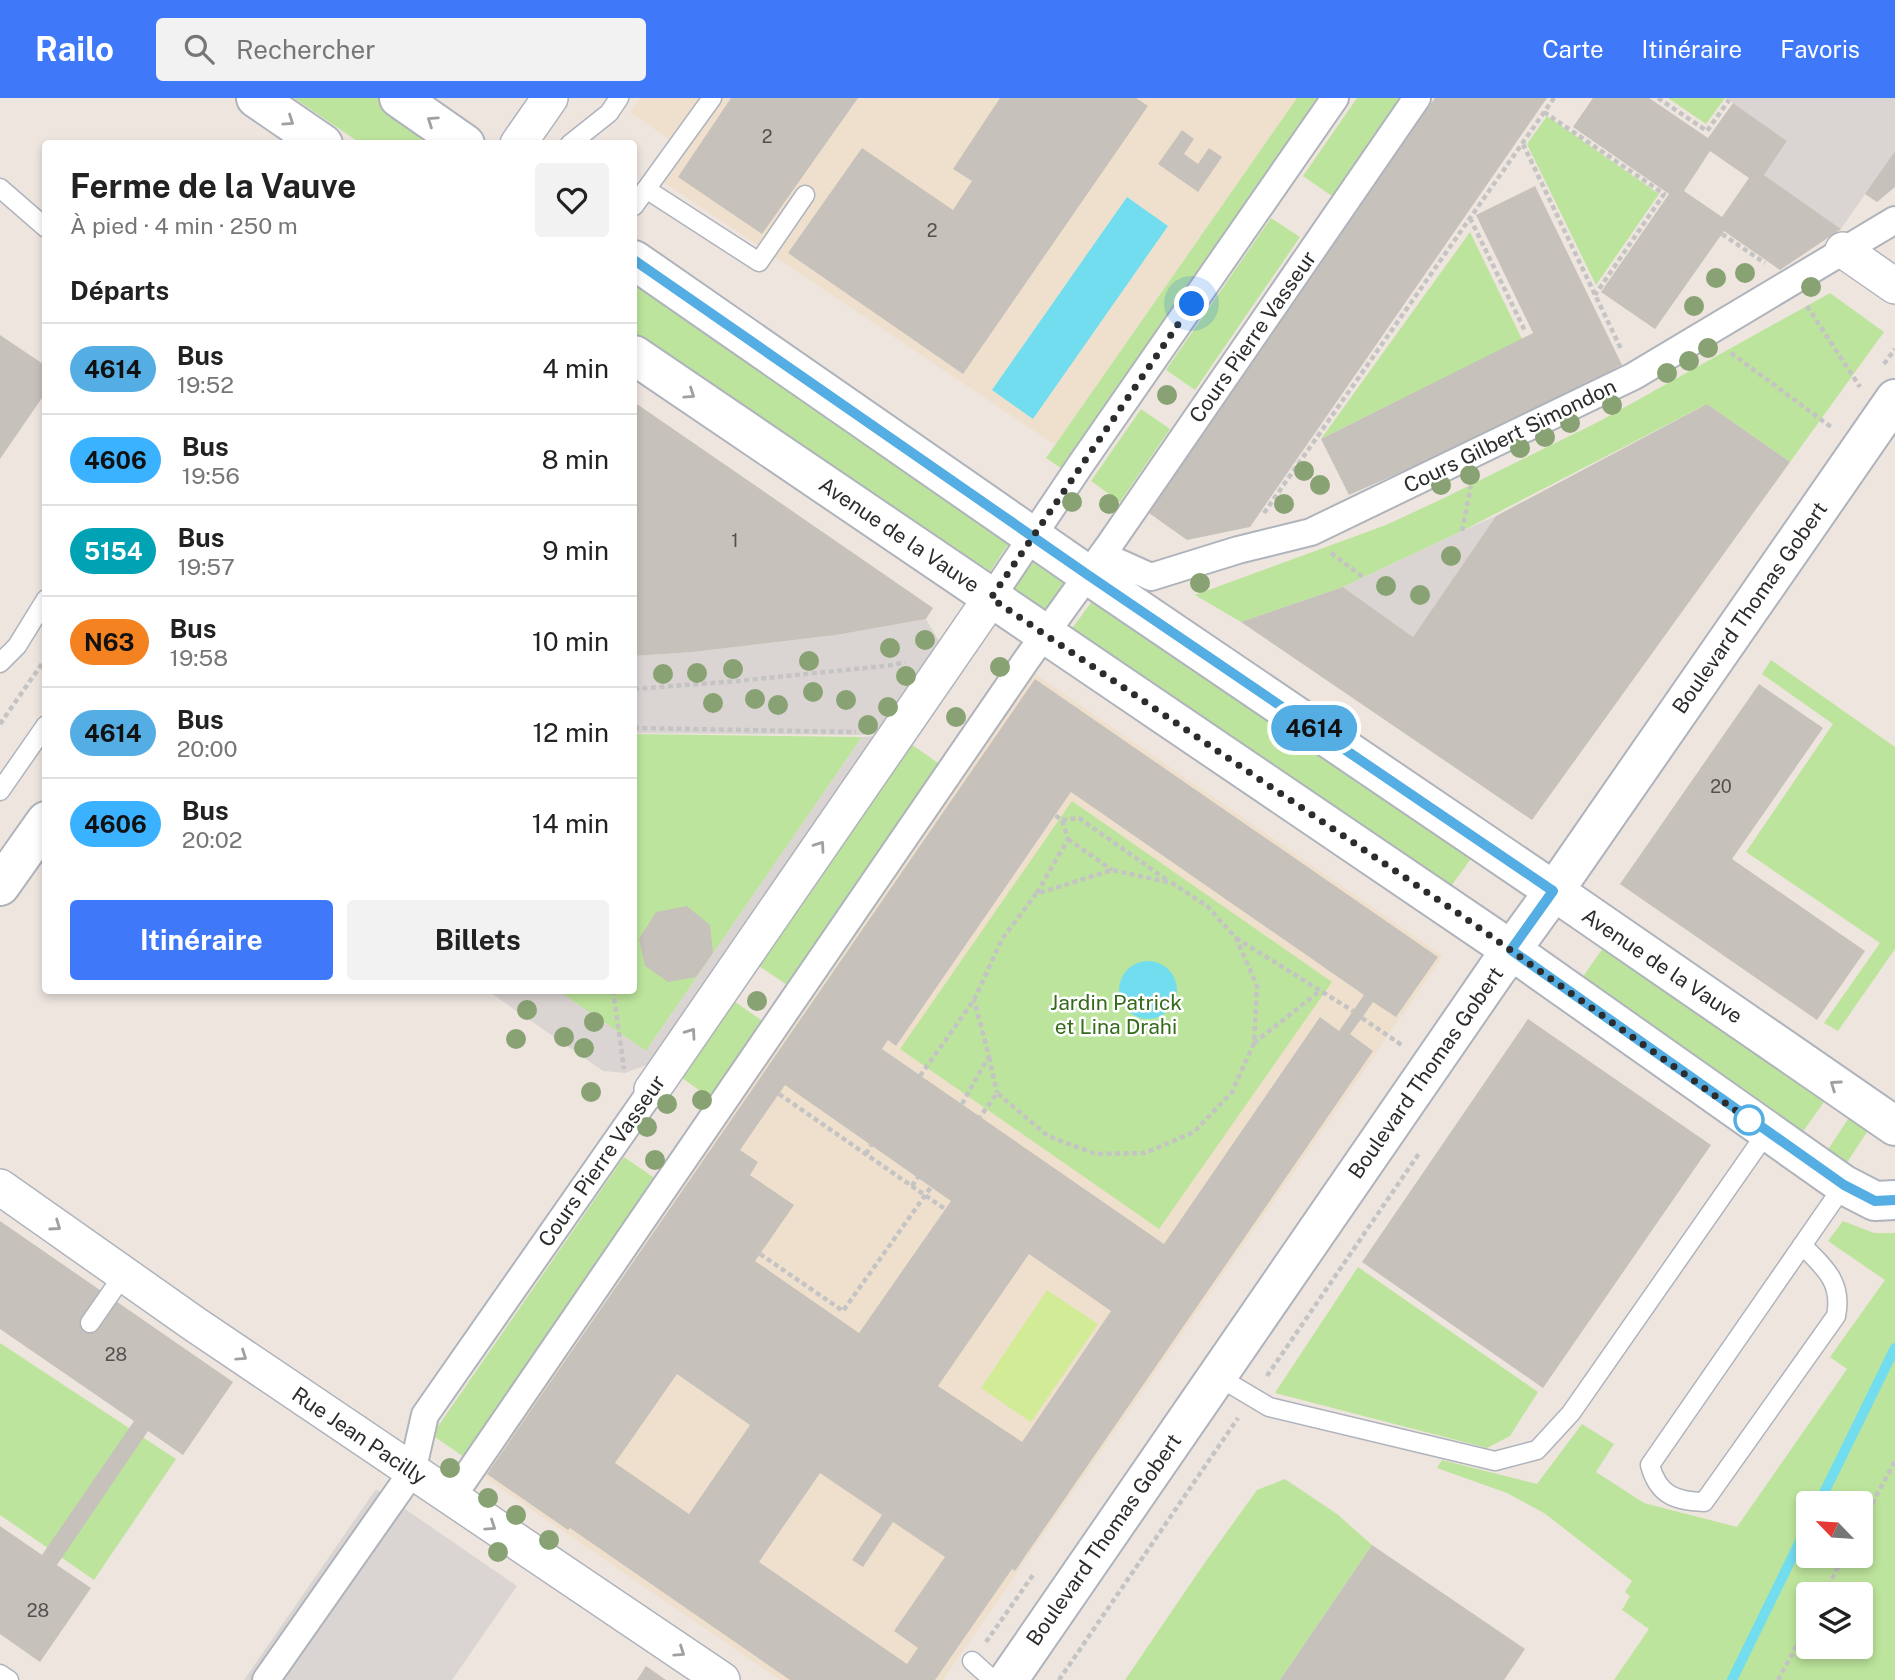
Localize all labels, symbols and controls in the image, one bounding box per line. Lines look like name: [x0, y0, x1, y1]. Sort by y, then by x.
search box: [156, 18, 646, 81]
text: Railo: [35, 30, 114, 68]
icon: search: [180, 30, 218, 68]
text: Rechercher: [236, 34, 375, 65]
text: Carte: [1542, 35, 1604, 63]
text: Itinéraire: [1642, 35, 1742, 63]
text: Favoris: [1780, 35, 1860, 63]
one-way arrow: [281, 113, 294, 125]
one-way arrow: [427, 117, 440, 129]
house number: 2: [762, 126, 772, 147]
button: heart: [535, 163, 609, 237]
text: Ferme de la Vauve: [70, 167, 356, 205]
text: À pied · 4 min · 250 m: [70, 212, 298, 239]
house number: 2: [927, 220, 937, 241]
street label: Cours Pierre Vasseur: [1184, 246, 1321, 427]
text: Départs: [70, 275, 169, 306]
your location: [1174, 286, 1209, 321]
text: Bus: [177, 340, 224, 371]
text: 4 min: [542, 353, 609, 384]
text: 4614: [84, 355, 142, 383]
text: 19:52: [177, 371, 234, 398]
street label: Cours Gilbert Simondon: [1400, 373, 1620, 498]
one-way arrow: [682, 385, 695, 398]
text: Bus: [182, 431, 229, 462]
text: 8 min: [542, 444, 609, 475]
text: 4606: [84, 446, 147, 474]
text: 19:56: [182, 462, 240, 489]
street label: Avenue de la Vauve: [814, 472, 984, 598]
street label: Boulevard Thomas Gobert: [1667, 497, 1832, 718]
text: Bus: [177, 522, 224, 553]
house number: 1: [731, 530, 739, 551]
text: 9 min: [542, 535, 609, 566]
text: 5154: [84, 537, 142, 565]
text: 19:57: [177, 553, 235, 580]
text: Bus: [170, 613, 217, 644]
text: 10 min: [532, 626, 609, 657]
text: N63: [84, 628, 135, 656]
text: 19:58: [170, 644, 228, 671]
text: Bus: [177, 704, 224, 735]
line badge: 4614: [1265, 705, 1363, 751]
text: 4614: [1285, 714, 1343, 742]
text: 12 min: [533, 717, 609, 748]
text: 4614: [84, 719, 142, 747]
text: 20:00: [177, 735, 238, 762]
house number: 20: [1710, 776, 1732, 797]
text: Bus: [182, 795, 229, 826]
text: 14 min: [532, 808, 609, 839]
text: 4606: [84, 810, 147, 838]
text: 20:02: [182, 826, 243, 853]
one-way arrow: [812, 841, 824, 854]
button: Itinéraire: [70, 900, 333, 980]
button: Billets: [347, 900, 609, 980]
street label: Avenue de la Vauve: [1577, 903, 1747, 1029]
street label: Boulevard Thomas Gobert: [1343, 962, 1508, 1183]
park label: Jardin Patrick et Lina Drahi: [1050, 990, 1182, 1039]
one-way arrow: [683, 1028, 695, 1041]
street label: Cours Pierre Vasseur: [533, 1070, 670, 1251]
one-way arrow: [1830, 1081, 1843, 1093]
unlabelled marker: [1734, 1105, 1764, 1135]
one-way arrow: [48, 1218, 61, 1230]
house number: 28: [105, 1344, 127, 1365]
one-way arrow: [234, 1348, 247, 1361]
street label: Rue Jean Pacilly: [287, 1381, 431, 1490]
street label: Boulevard Thomas Gobert: [1021, 1429, 1186, 1650]
north arrow: [1796, 1491, 1872, 1568]
map controls: [1796, 1491, 1873, 1659]
one-way arrow: [483, 1518, 496, 1530]
button: layers: [1796, 1582, 1873, 1659]
house number: 28: [27, 1600, 49, 1621]
one-way arrow: [672, 1644, 685, 1657]

